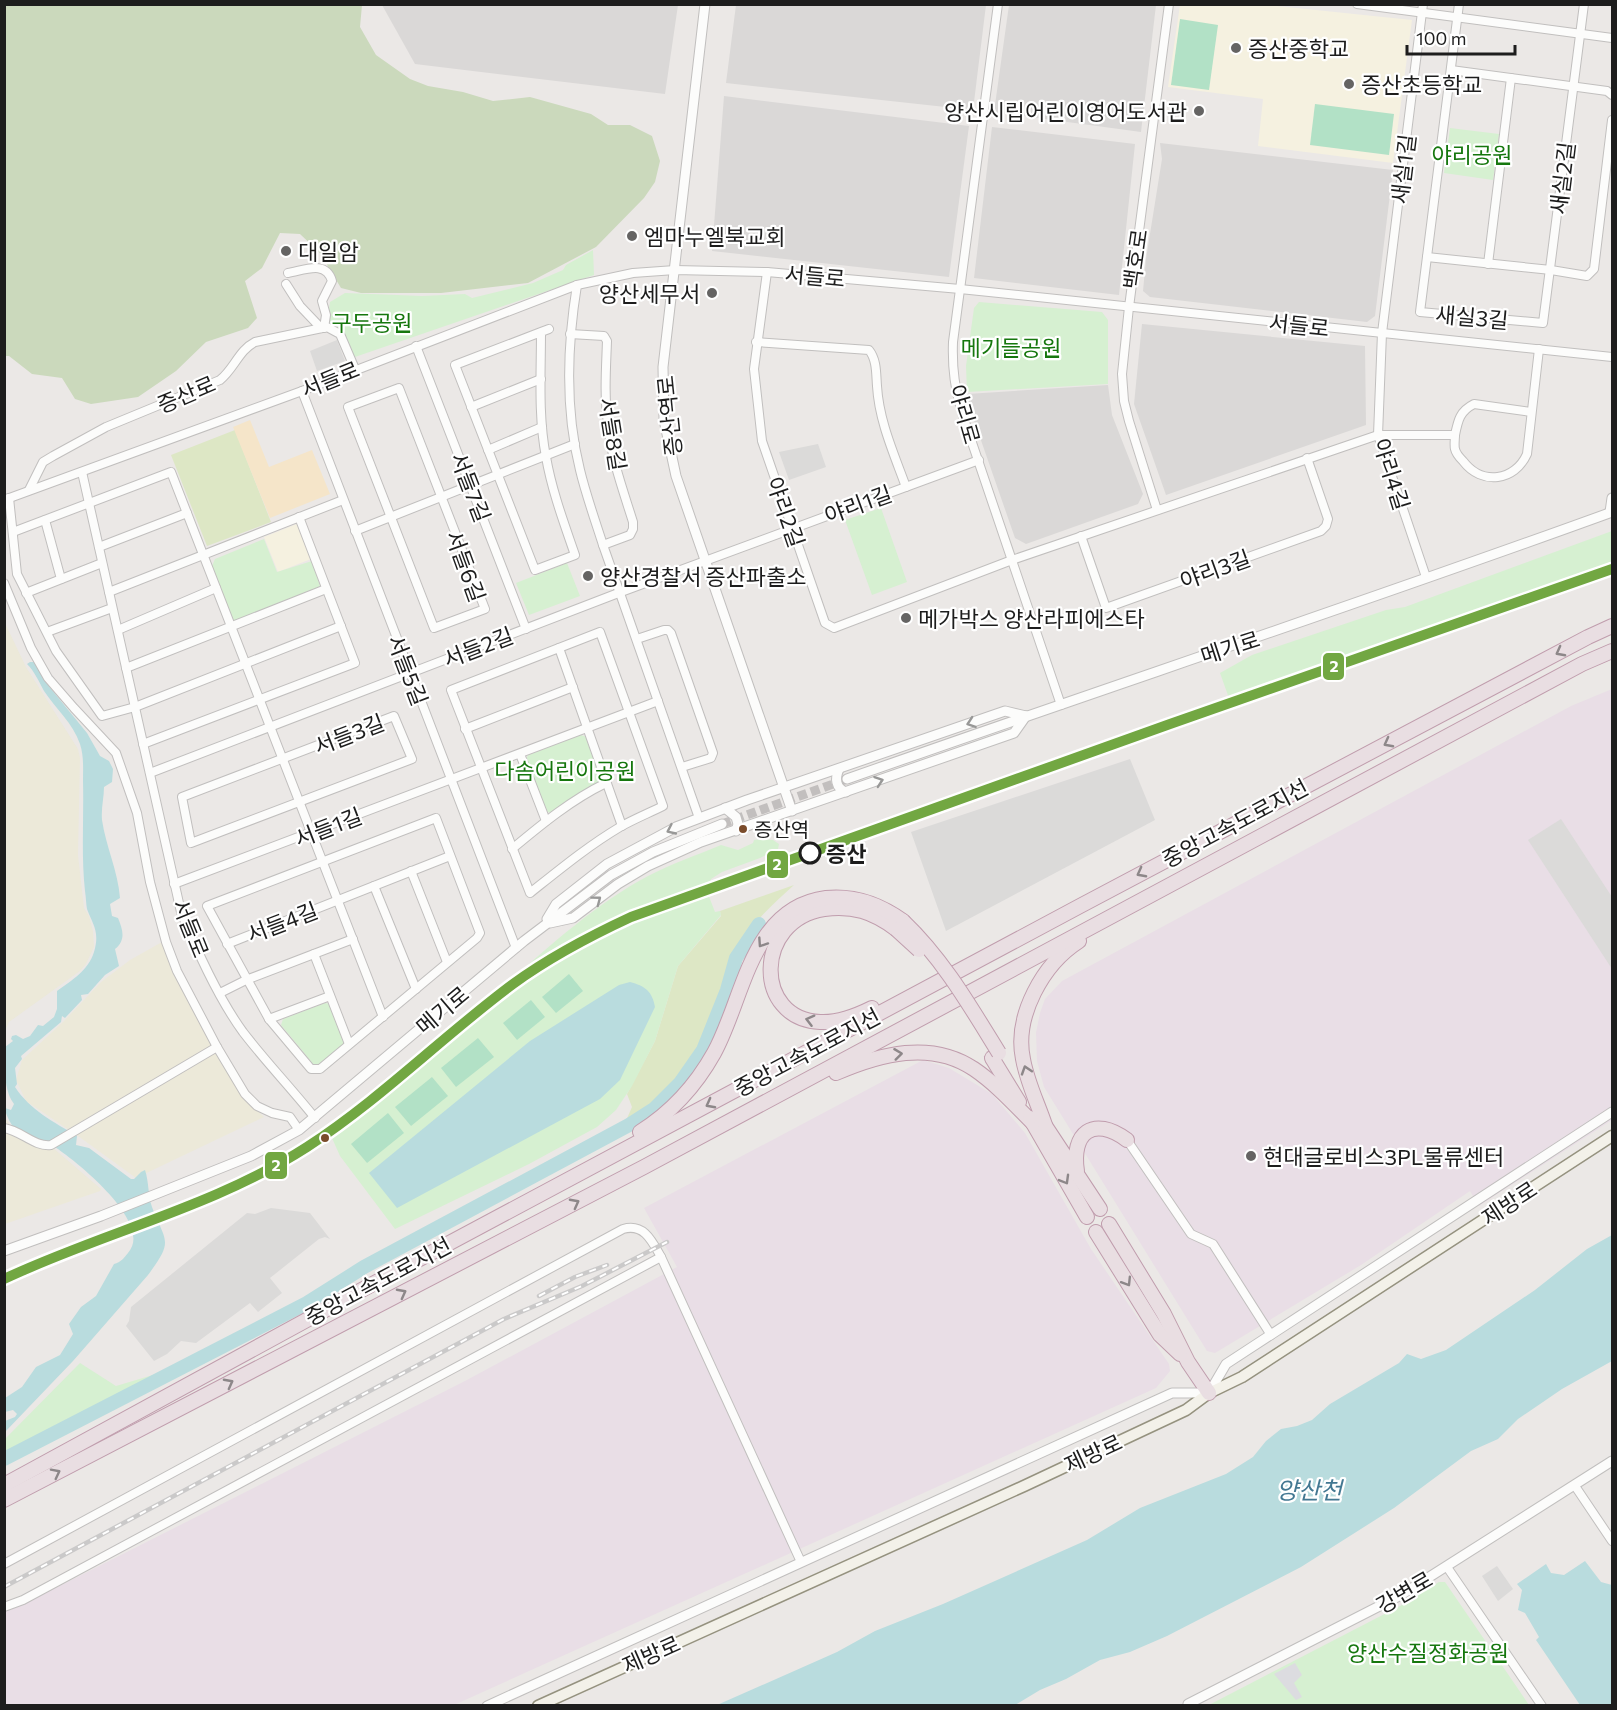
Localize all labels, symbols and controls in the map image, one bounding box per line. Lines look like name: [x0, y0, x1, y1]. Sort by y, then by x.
scale bar: [1407, 18, 1515, 56]
text: 100 m: [1416, 27, 1466, 49]
place label: 증산중학교: [1248, 35, 1349, 62]
marker: 증산중학교: [1229, 41, 1243, 55]
place label: 증산초등학교: [1361, 71, 1482, 98]
marker: 증산초등학교: [1342, 77, 1356, 91]
place label: 양산시립어린이영어도서관: [944, 98, 1187, 125]
marker: 양산시립어린이영어도서관: [1192, 104, 1206, 118]
street label: 새실1길: [1385, 133, 1421, 205]
street label: 새실2길: [1544, 140, 1580, 216]
park label: 야리공원: [1432, 141, 1512, 168]
place label: 엠마누엘북교회: [644, 223, 786, 250]
street label: 백호로: [1117, 227, 1153, 291]
marker: 엠마누엘북교회: [625, 229, 639, 243]
place label: 대일암: [298, 238, 359, 265]
marker: 대일암: [279, 244, 293, 258]
street label: 서들로: [784, 260, 846, 292]
place label: 양산세무서: [599, 280, 700, 307]
marker: 양산세무서: [705, 286, 719, 300]
street label: 새실3길: [1434, 300, 1510, 334]
street label: 서들로: [1267, 308, 1331, 342]
park label: 구두공원: [332, 309, 412, 336]
park label: 메기들공원: [960, 334, 1062, 361]
street label: 서들로: [297, 355, 363, 403]
street label: 증산로: [153, 370, 219, 418]
street label: 증산역로: [651, 374, 687, 458]
street label: 야리로: [944, 381, 986, 447]
street label: 서들8길: [594, 395, 632, 473]
street label: 야리4길: [1368, 435, 1416, 513]
street label: 서들7길: [445, 448, 497, 526]
street label: 야리2길: [761, 473, 811, 551]
street label: 야리1길: [820, 479, 896, 529]
street label: 서들6길: [441, 527, 491, 605]
street label: 야리3길: [1176, 544, 1254, 594]
place label: 양산경찰서 증산파출소: [600, 563, 807, 590]
marker: 양산경찰서 증산파출소: [581, 569, 595, 583]
place label: 메가박스 양산라피에스타: [918, 605, 1145, 632]
marker: 메가박스 양산라피에스타: [899, 611, 913, 625]
street label: 서들2길: [439, 621, 517, 673]
street label: 메기로: [1197, 625, 1263, 669]
street label: 서들5길: [382, 631, 434, 709]
one-way arrow: [1556, 645, 1566, 656]
line badge: 2: [1322, 652, 1345, 681]
text: 2: [1329, 656, 1339, 675]
street label: 서들3길: [310, 708, 388, 760]
one-way arrow: [966, 715, 976, 728]
one-way arrow: [1383, 736, 1394, 747]
park label: 다솜어린이공원: [494, 757, 636, 784]
street label: 중앙고속도로지선: [1157, 773, 1313, 873]
one-way arrow: [873, 776, 884, 789]
street label: 서들1길: [290, 802, 366, 852]
place label: 증산역: [754, 817, 809, 841]
one-way arrow: [666, 822, 677, 834]
marker: 증산역: [737, 823, 749, 835]
place label: 증산: [826, 840, 866, 867]
marker: 증산: [799, 842, 821, 864]
line badge: 2: [766, 850, 789, 879]
text: 2: [772, 854, 782, 873]
one-way arrow: [1137, 866, 1147, 877]
street label: 서들로: [167, 895, 215, 961]
street label: 서들4길: [243, 896, 321, 948]
one-way arrow: [590, 897, 601, 908]
one-way arrow: [758, 936, 769, 947]
street label: 메기로: [410, 980, 474, 1040]
street label: 중앙고속도로지선: [729, 1002, 885, 1102]
one-way arrow: [805, 1014, 815, 1027]
one-way arrow: [894, 1048, 903, 1061]
one-way arrow: [1021, 1065, 1034, 1076]
one-way arrow: [705, 1097, 716, 1108]
unlabelled marker: [319, 1132, 331, 1144]
place label: 현대글로비스3PL물류센터: [1263, 1143, 1504, 1170]
marker: 현대글로비스3PL물류센터: [1244, 1149, 1258, 1163]
line badge: 2: [264, 1151, 288, 1180]
text: 2: [271, 1155, 281, 1174]
one-way arrow: [1058, 1174, 1070, 1184]
street label: 제방로: [1476, 1175, 1542, 1231]
one-way arrow: [569, 1199, 580, 1210]
street label: 중앙고속도로지선: [300, 1231, 456, 1331]
one-way arrow: [1120, 1276, 1132, 1286]
one-way arrow: [396, 1289, 407, 1300]
one-way arrow: [223, 1379, 234, 1390]
street label: 제방로: [1060, 1428, 1126, 1478]
one-way arrow: [50, 1469, 61, 1480]
water label: 양산천: [1276, 1475, 1345, 1504]
street label: 강변로: [1371, 1565, 1437, 1619]
street label: 제방로: [618, 1629, 684, 1679]
park label: 양산수질정화공원: [1347, 1639, 1509, 1666]

